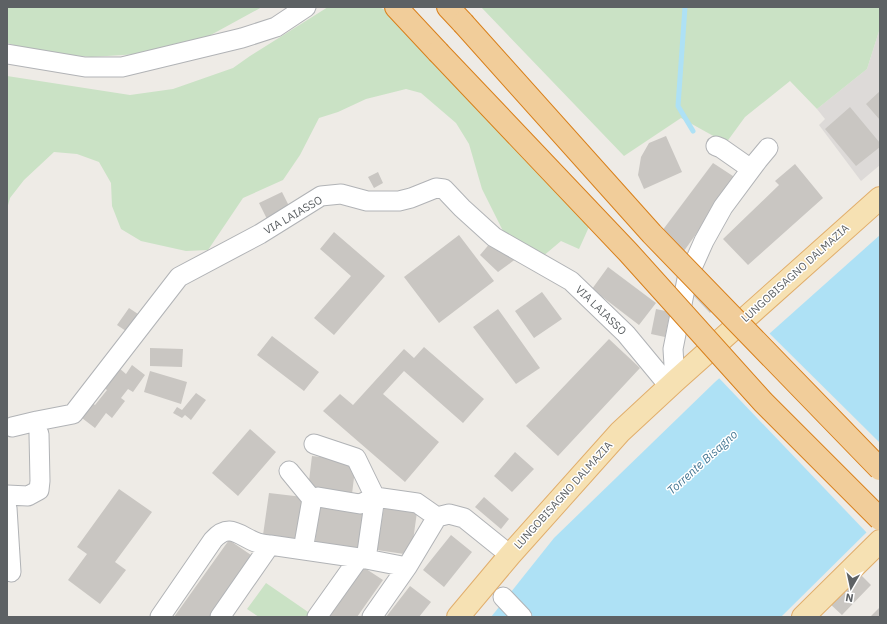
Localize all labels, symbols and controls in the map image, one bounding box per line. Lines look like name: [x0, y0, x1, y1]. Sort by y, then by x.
street label: VIA LAIASSO: [261, 192, 325, 237]
street label: LUNGOBISAGNO DALMAZIA: [738, 221, 852, 325]
street label: VIA LAIASSO: [573, 282, 630, 338]
water label: Torrente Bisagno: [664, 426, 741, 498]
street label: LUNGOBISAGNO DALMAZIA: [511, 438, 615, 552]
north arrow: [831, 568, 871, 608]
text: N: [844, 590, 854, 605]

